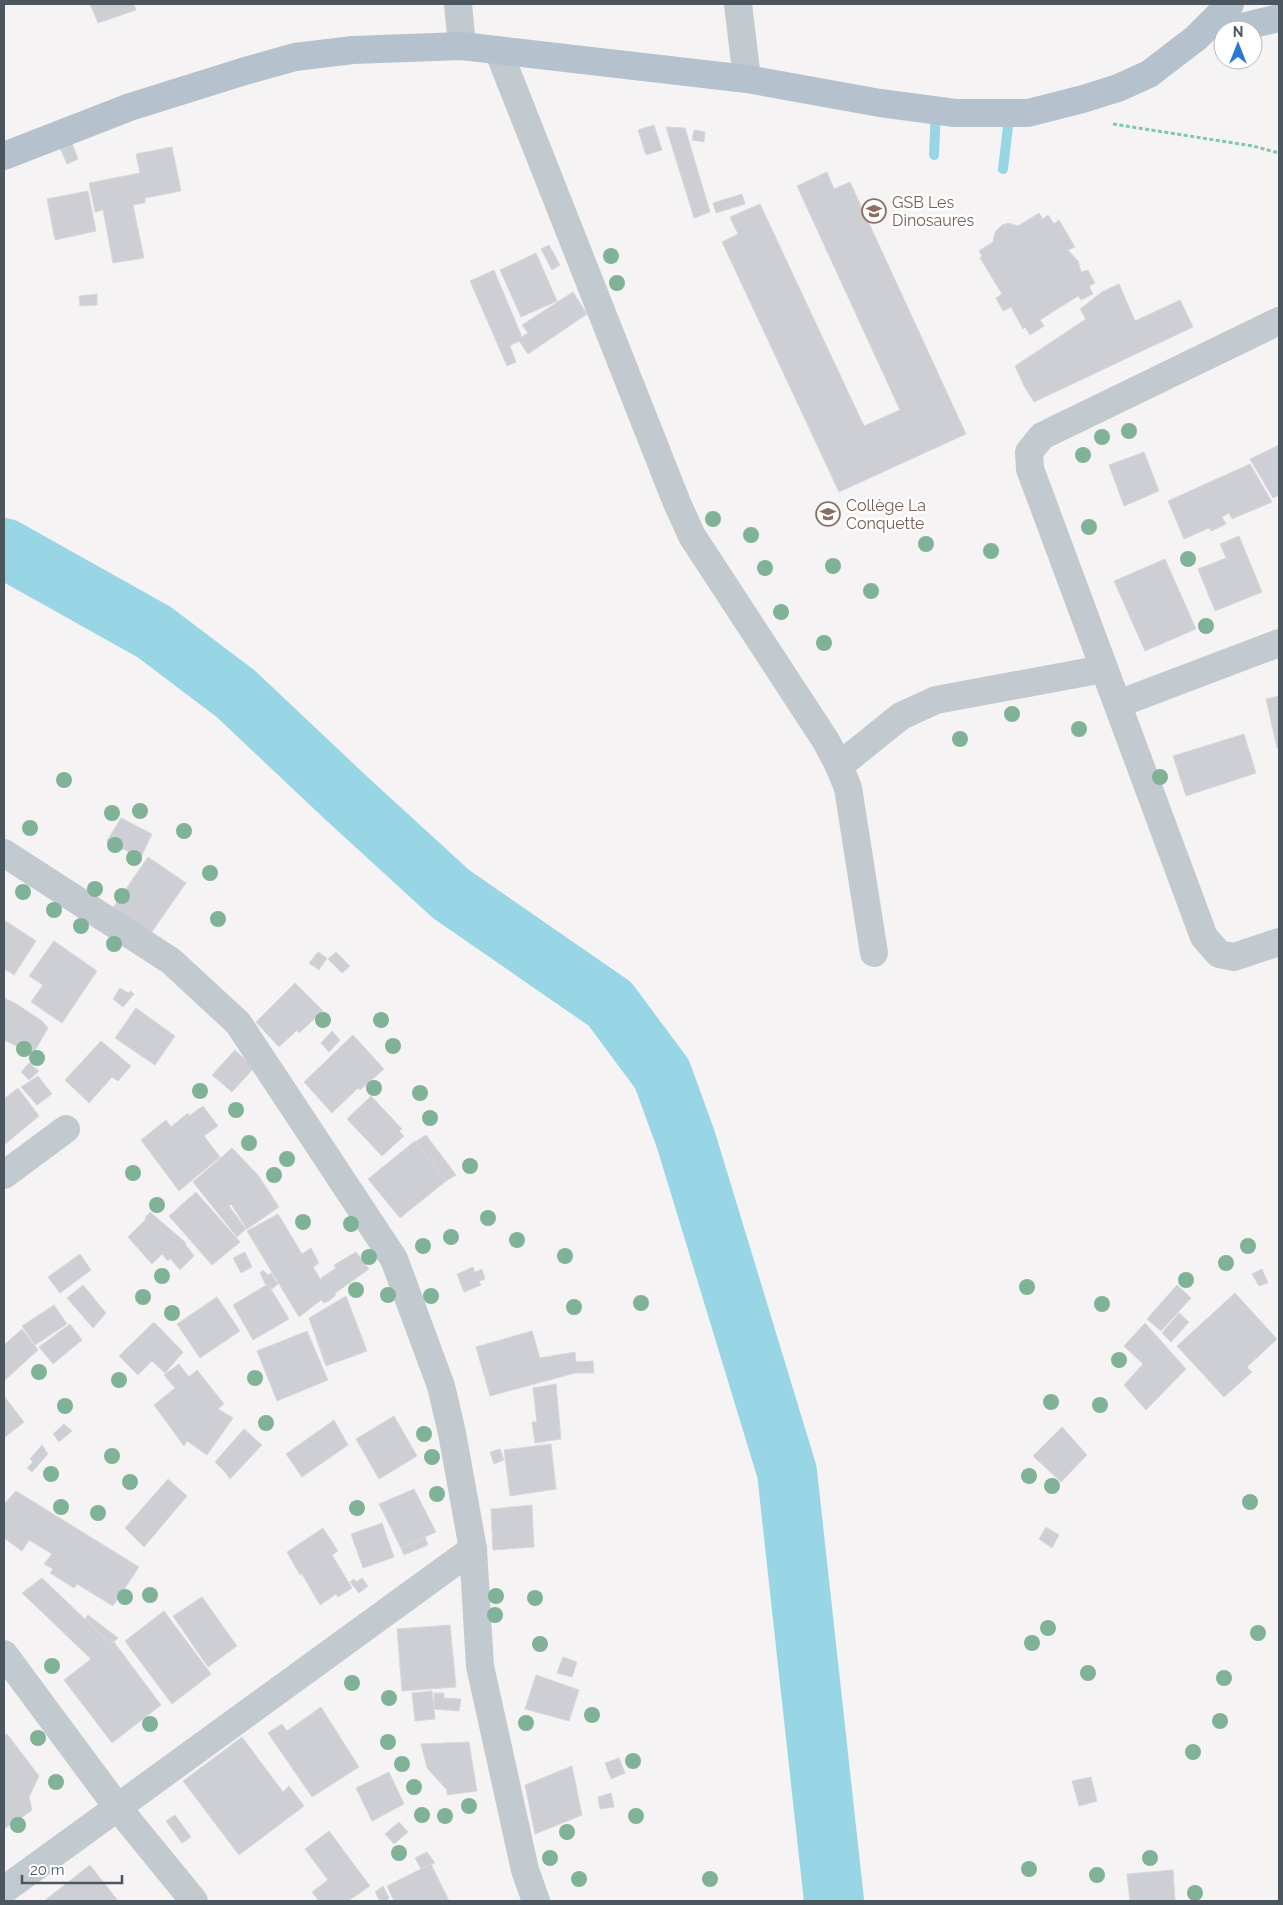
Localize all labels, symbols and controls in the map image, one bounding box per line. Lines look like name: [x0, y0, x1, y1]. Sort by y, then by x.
north arrow: [1213, 20, 1263, 70]
text: N: [1233, 24, 1243, 40]
place label: GSB Les Dinosaures: [892, 193, 974, 230]
school or university icon: GSB Les Dinosaures: [861, 198, 887, 224]
place label: Collège La Conquette: [846, 496, 926, 533]
school or university icon: Collège La Conquette: [815, 501, 841, 527]
scale bar: [22, 1852, 122, 1884]
text: 20 m: [30, 1861, 65, 1879]

